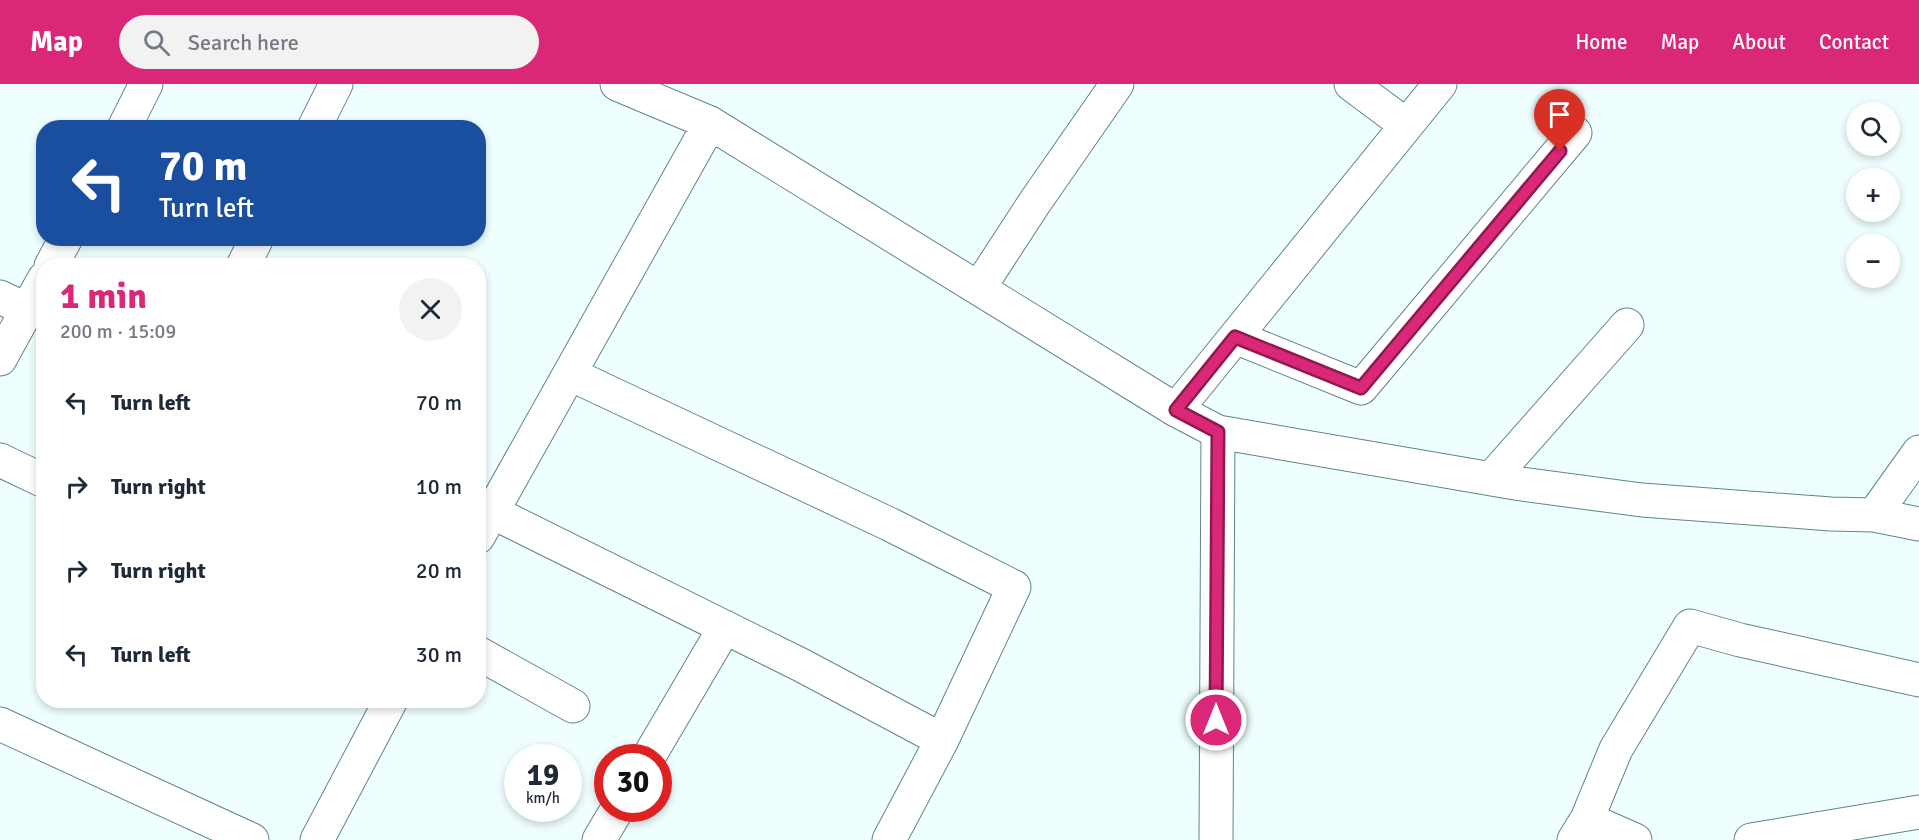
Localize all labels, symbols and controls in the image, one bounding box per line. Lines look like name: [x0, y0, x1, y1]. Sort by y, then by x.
search box: [119, 15, 539, 69]
text: Map: [30, 25, 83, 59]
icon: search: [140, 26, 173, 59]
text: Search here: [188, 29, 299, 56]
text: Home: [1575, 29, 1628, 55]
text: Map: [1661, 29, 1699, 55]
text: About: [1732, 29, 1786, 55]
text: Contact: [1819, 29, 1889, 55]
pin: [1534, 89, 1585, 151]
icon: arrive: [1543, 98, 1576, 131]
map controls: [1846, 102, 1900, 288]
button: search: [1846, 102, 1900, 156]
text: 70 m: [159, 141, 248, 192]
icon: left: [60, 144, 138, 222]
button: +: [1846, 168, 1900, 222]
text: Turn left: [159, 192, 254, 225]
button: −: [1846, 234, 1900, 288]
text: 1 min: [60, 274, 147, 319]
button: close: [399, 278, 462, 341]
text: 200 m · 15:09: [60, 319, 176, 344]
icon: left: [60, 386, 93, 419]
text: Turn left: [111, 389, 191, 416]
text: 70 m: [416, 389, 462, 416]
icon: right: [60, 470, 93, 503]
text: Turn right: [111, 473, 206, 500]
text: 10 m: [416, 473, 462, 500]
icon: right: [60, 554, 93, 587]
text: Turn right: [111, 557, 206, 584]
text: 20 m: [416, 557, 462, 584]
icon: left: [60, 638, 93, 671]
text: Turn left: [111, 641, 191, 668]
text: 30 m: [416, 641, 462, 668]
position arrow: [1184, 688, 1248, 752]
speed limit sign: 30: [594, 744, 672, 822]
text: 19: [527, 757, 559, 794]
text: km/h: [526, 789, 560, 807]

